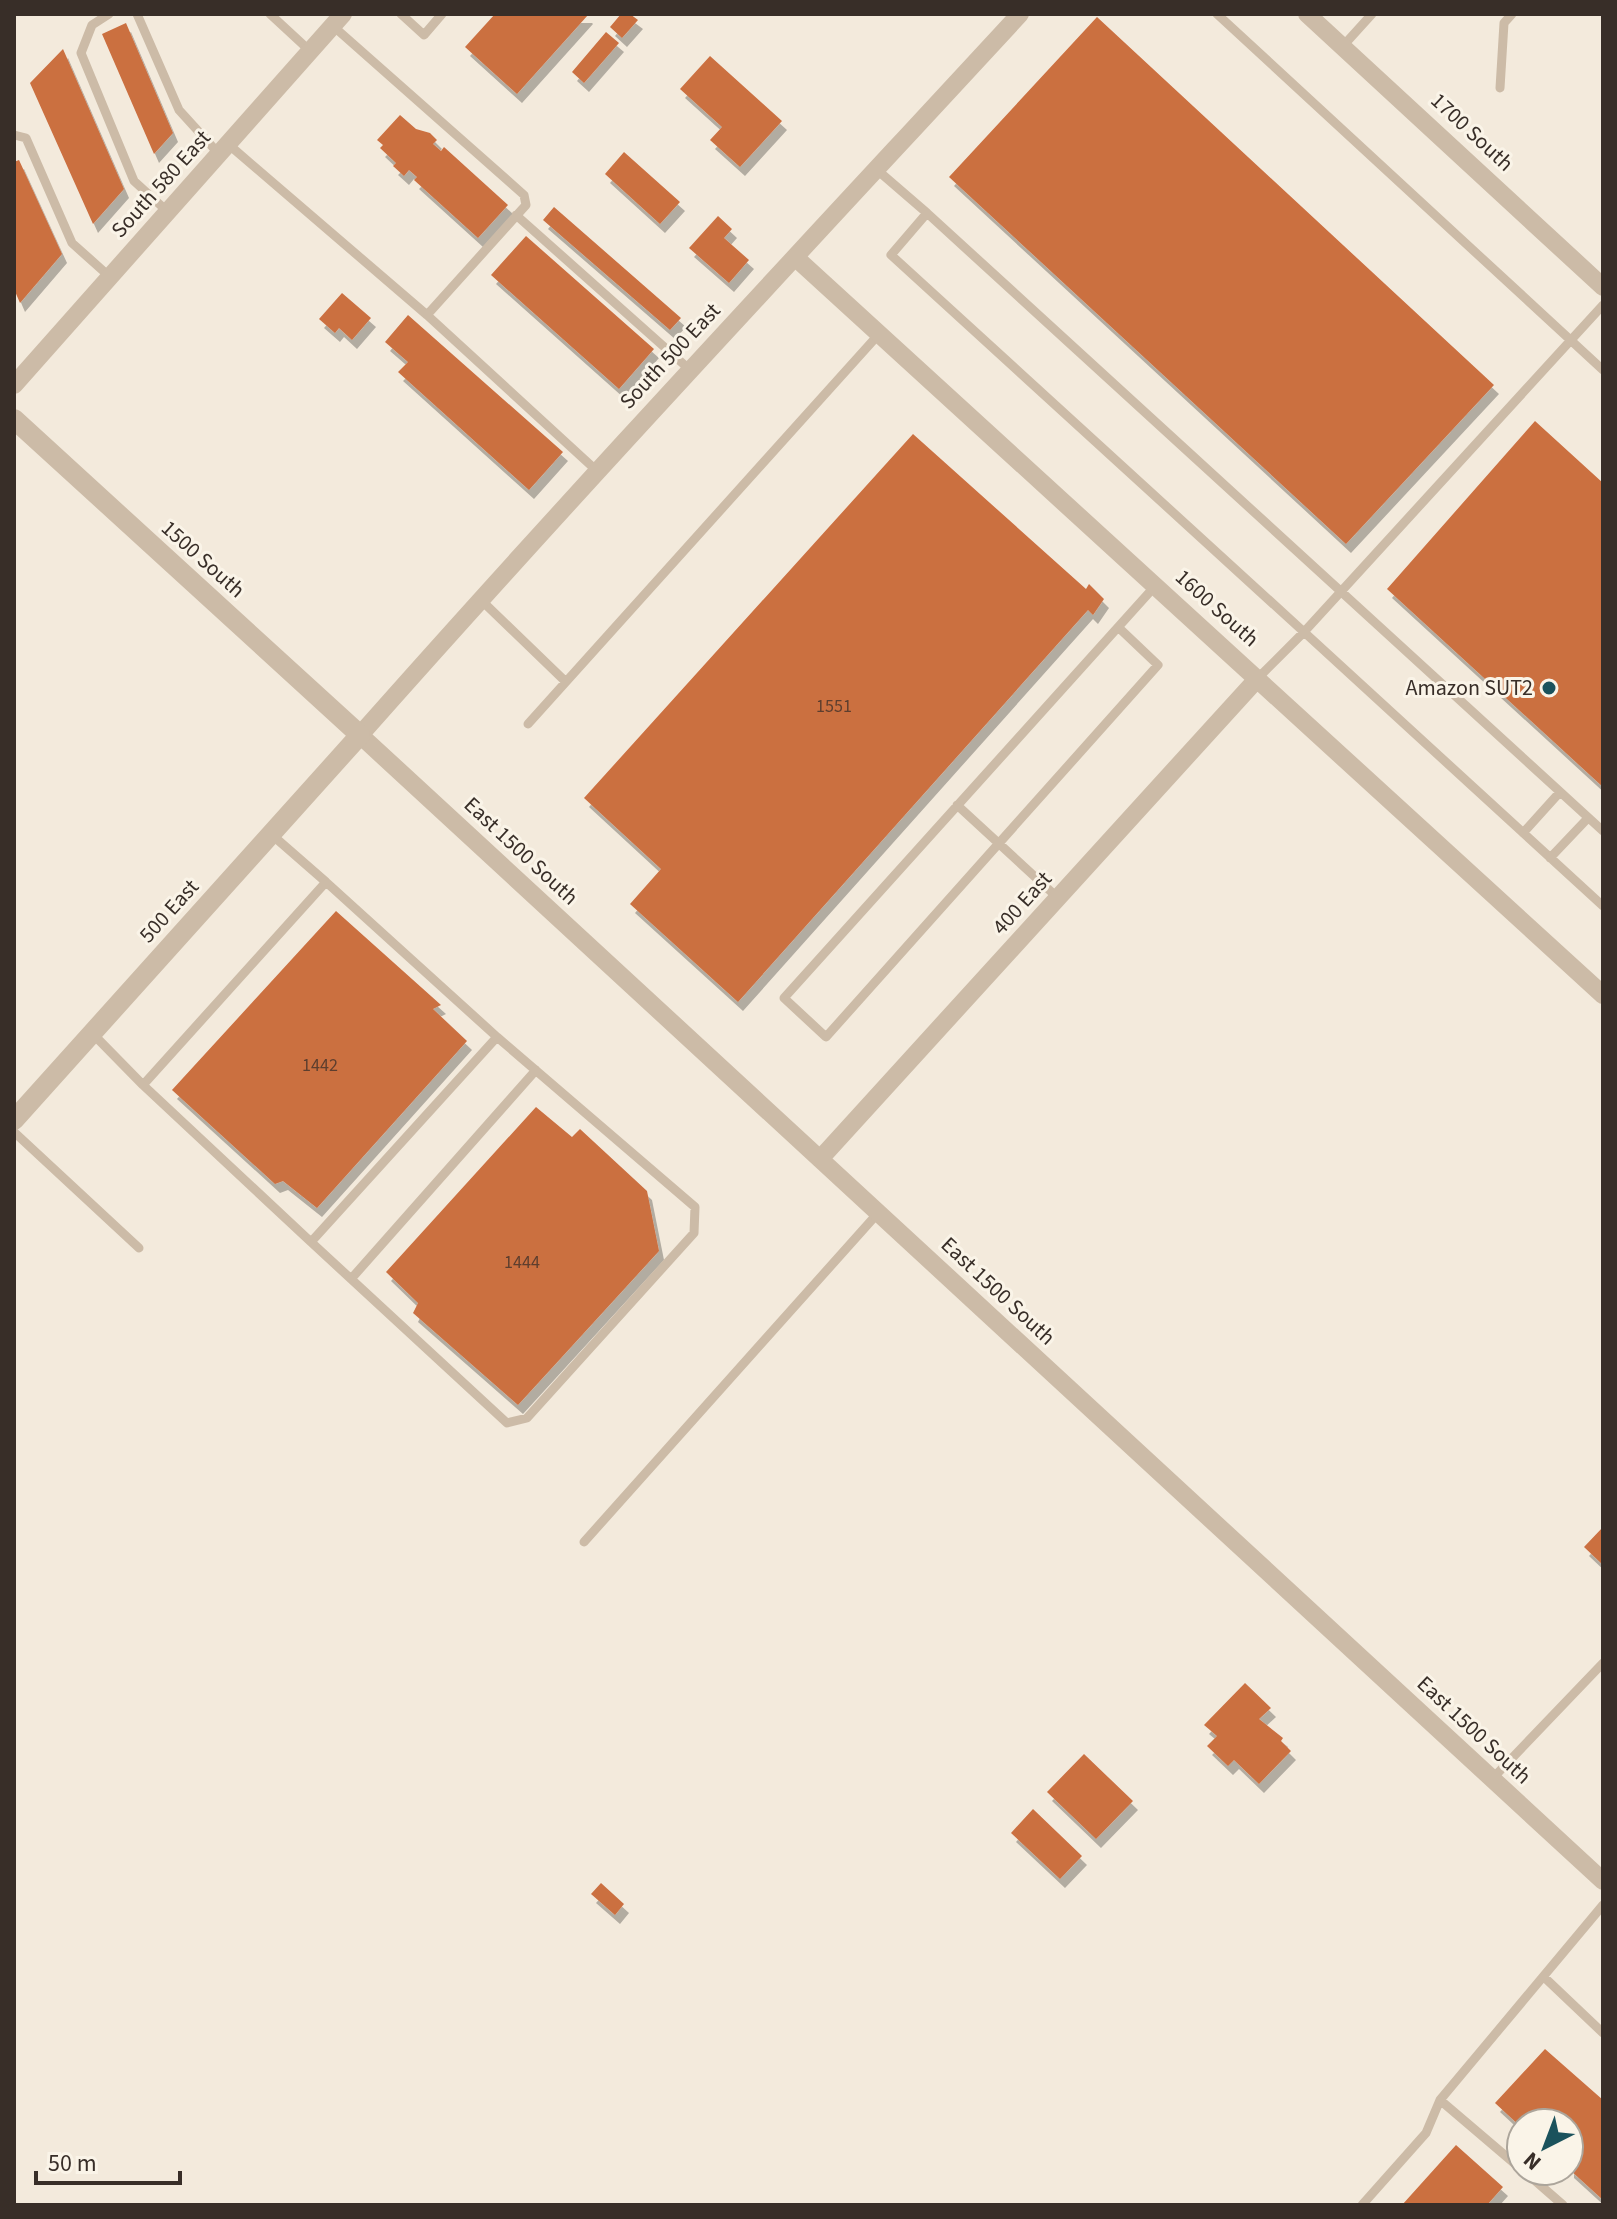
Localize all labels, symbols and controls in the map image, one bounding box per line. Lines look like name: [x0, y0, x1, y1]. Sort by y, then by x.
street label: 1700 South: [1423, 85, 1521, 179]
street label: South 580 East: [104, 123, 219, 245]
street label: South 500 East: [612, 295, 728, 416]
street label: 1500 South: [154, 513, 252, 605]
street label: 1600 South: [1168, 562, 1266, 654]
place label: Amazon SUT2: [1406, 672, 1533, 704]
marker: Amazon SUT2: [1540, 679, 1558, 697]
house number: 1551: [816, 694, 852, 719]
street label: East 1500 South: [457, 789, 585, 913]
street label: 400 East: [985, 864, 1060, 942]
street label: 500 East: [132, 872, 207, 950]
house number: 1442: [302, 1053, 338, 1078]
street label: East 1500 South: [934, 1229, 1062, 1353]
house number: 1444: [504, 1250, 540, 1275]
street label: East 1500 South: [1410, 1668, 1538, 1792]
north arrow: [1505, 2107, 1585, 2187]
scale bar: [36, 2135, 180, 2185]
text: N: [1516, 2144, 1548, 2178]
text: 50 m: [48, 2146, 97, 2181]

